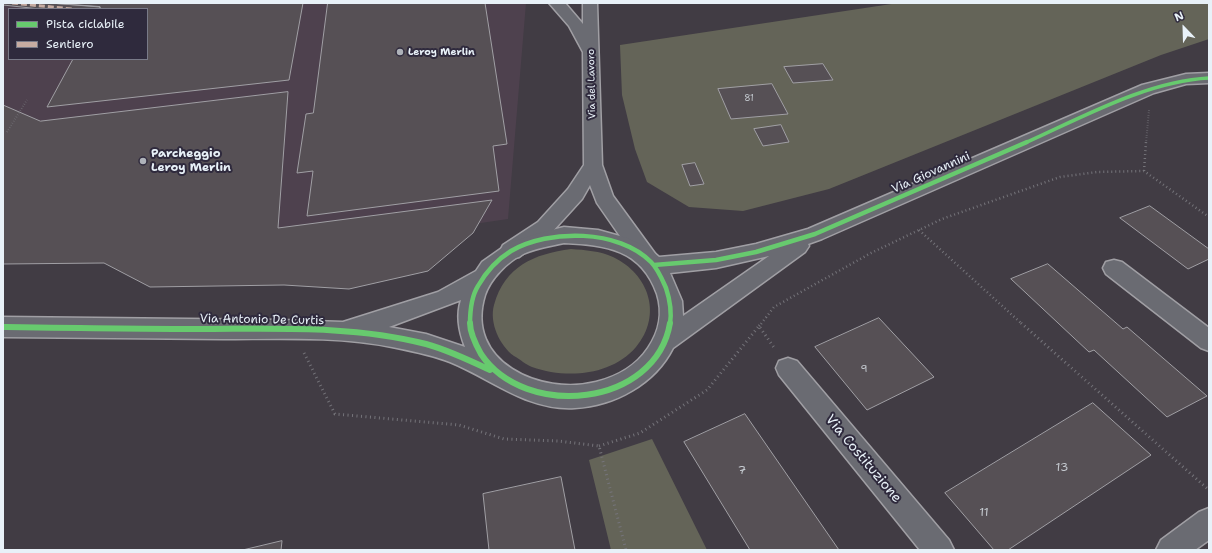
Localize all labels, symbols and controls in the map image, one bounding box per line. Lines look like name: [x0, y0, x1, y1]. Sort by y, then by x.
legend: [8, 8, 148, 60]
north arrow: [1164, 8, 1204, 48]
text: N: [1172, 8, 1186, 25]
text: Pista ciclabile: [46, 16, 125, 32]
text: Sentiero: [46, 36, 93, 52]
place label: Leroy Merlin: [408, 46, 475, 58]
marker: Leroy Merlin: [395, 47, 405, 57]
street label: Via del Lavoro: [585, 49, 599, 119]
house number: 81: [744, 94, 754, 104]
place label: Parcheggio Leroy Merlin: [151, 147, 231, 175]
street label: Via Giovannini: [890, 149, 972, 197]
marker: Parcheggio Leroy Merlin: [138, 156, 148, 166]
street label: Via Antonio De Curtis: [200, 312, 324, 328]
house number: 9: [861, 363, 867, 375]
street label: Via Costituzione: [821, 412, 905, 506]
house number: 13: [1056, 461, 1068, 475]
house number: 7: [738, 464, 746, 478]
house number: 11: [979, 506, 989, 520]

